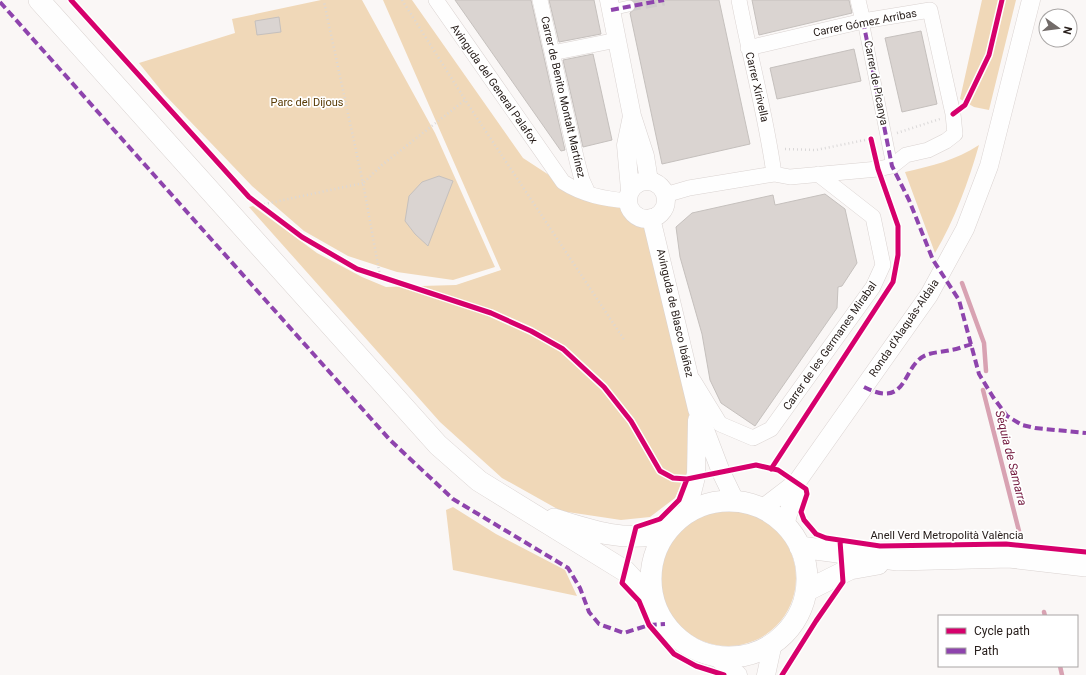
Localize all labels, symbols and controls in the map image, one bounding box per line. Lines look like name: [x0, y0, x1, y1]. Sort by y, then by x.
street label: Carrer Gómez Arribas: [812, 7, 918, 39]
north arrow: [1038, 8, 1078, 48]
street label: Carrer de Benito Montalt Martínez: [538, 15, 588, 180]
street label: Avinguda del General Palafox: [448, 22, 541, 147]
text: N: [1060, 25, 1074, 36]
street label: Carrer de Picanya: [861, 40, 891, 127]
street label: Carrer Xirivella: [743, 51, 771, 123]
park label: Parc del Dijous: [271, 96, 344, 109]
street label: Avinguda de Blasco Ibáñez: [654, 248, 696, 379]
street label: Ronda d'Alaquàs-Aldaia: [866, 277, 942, 379]
street label: Carrer de les Germanes Mirabal: [780, 279, 880, 413]
water label: Séquia de Samarra: [992, 409, 1030, 507]
street label: Anell Verd Metropolità València: [870, 529, 1024, 542]
legend: [938, 615, 1078, 667]
text: Cycle path: [974, 624, 1030, 638]
text: Path: [974, 644, 999, 658]

